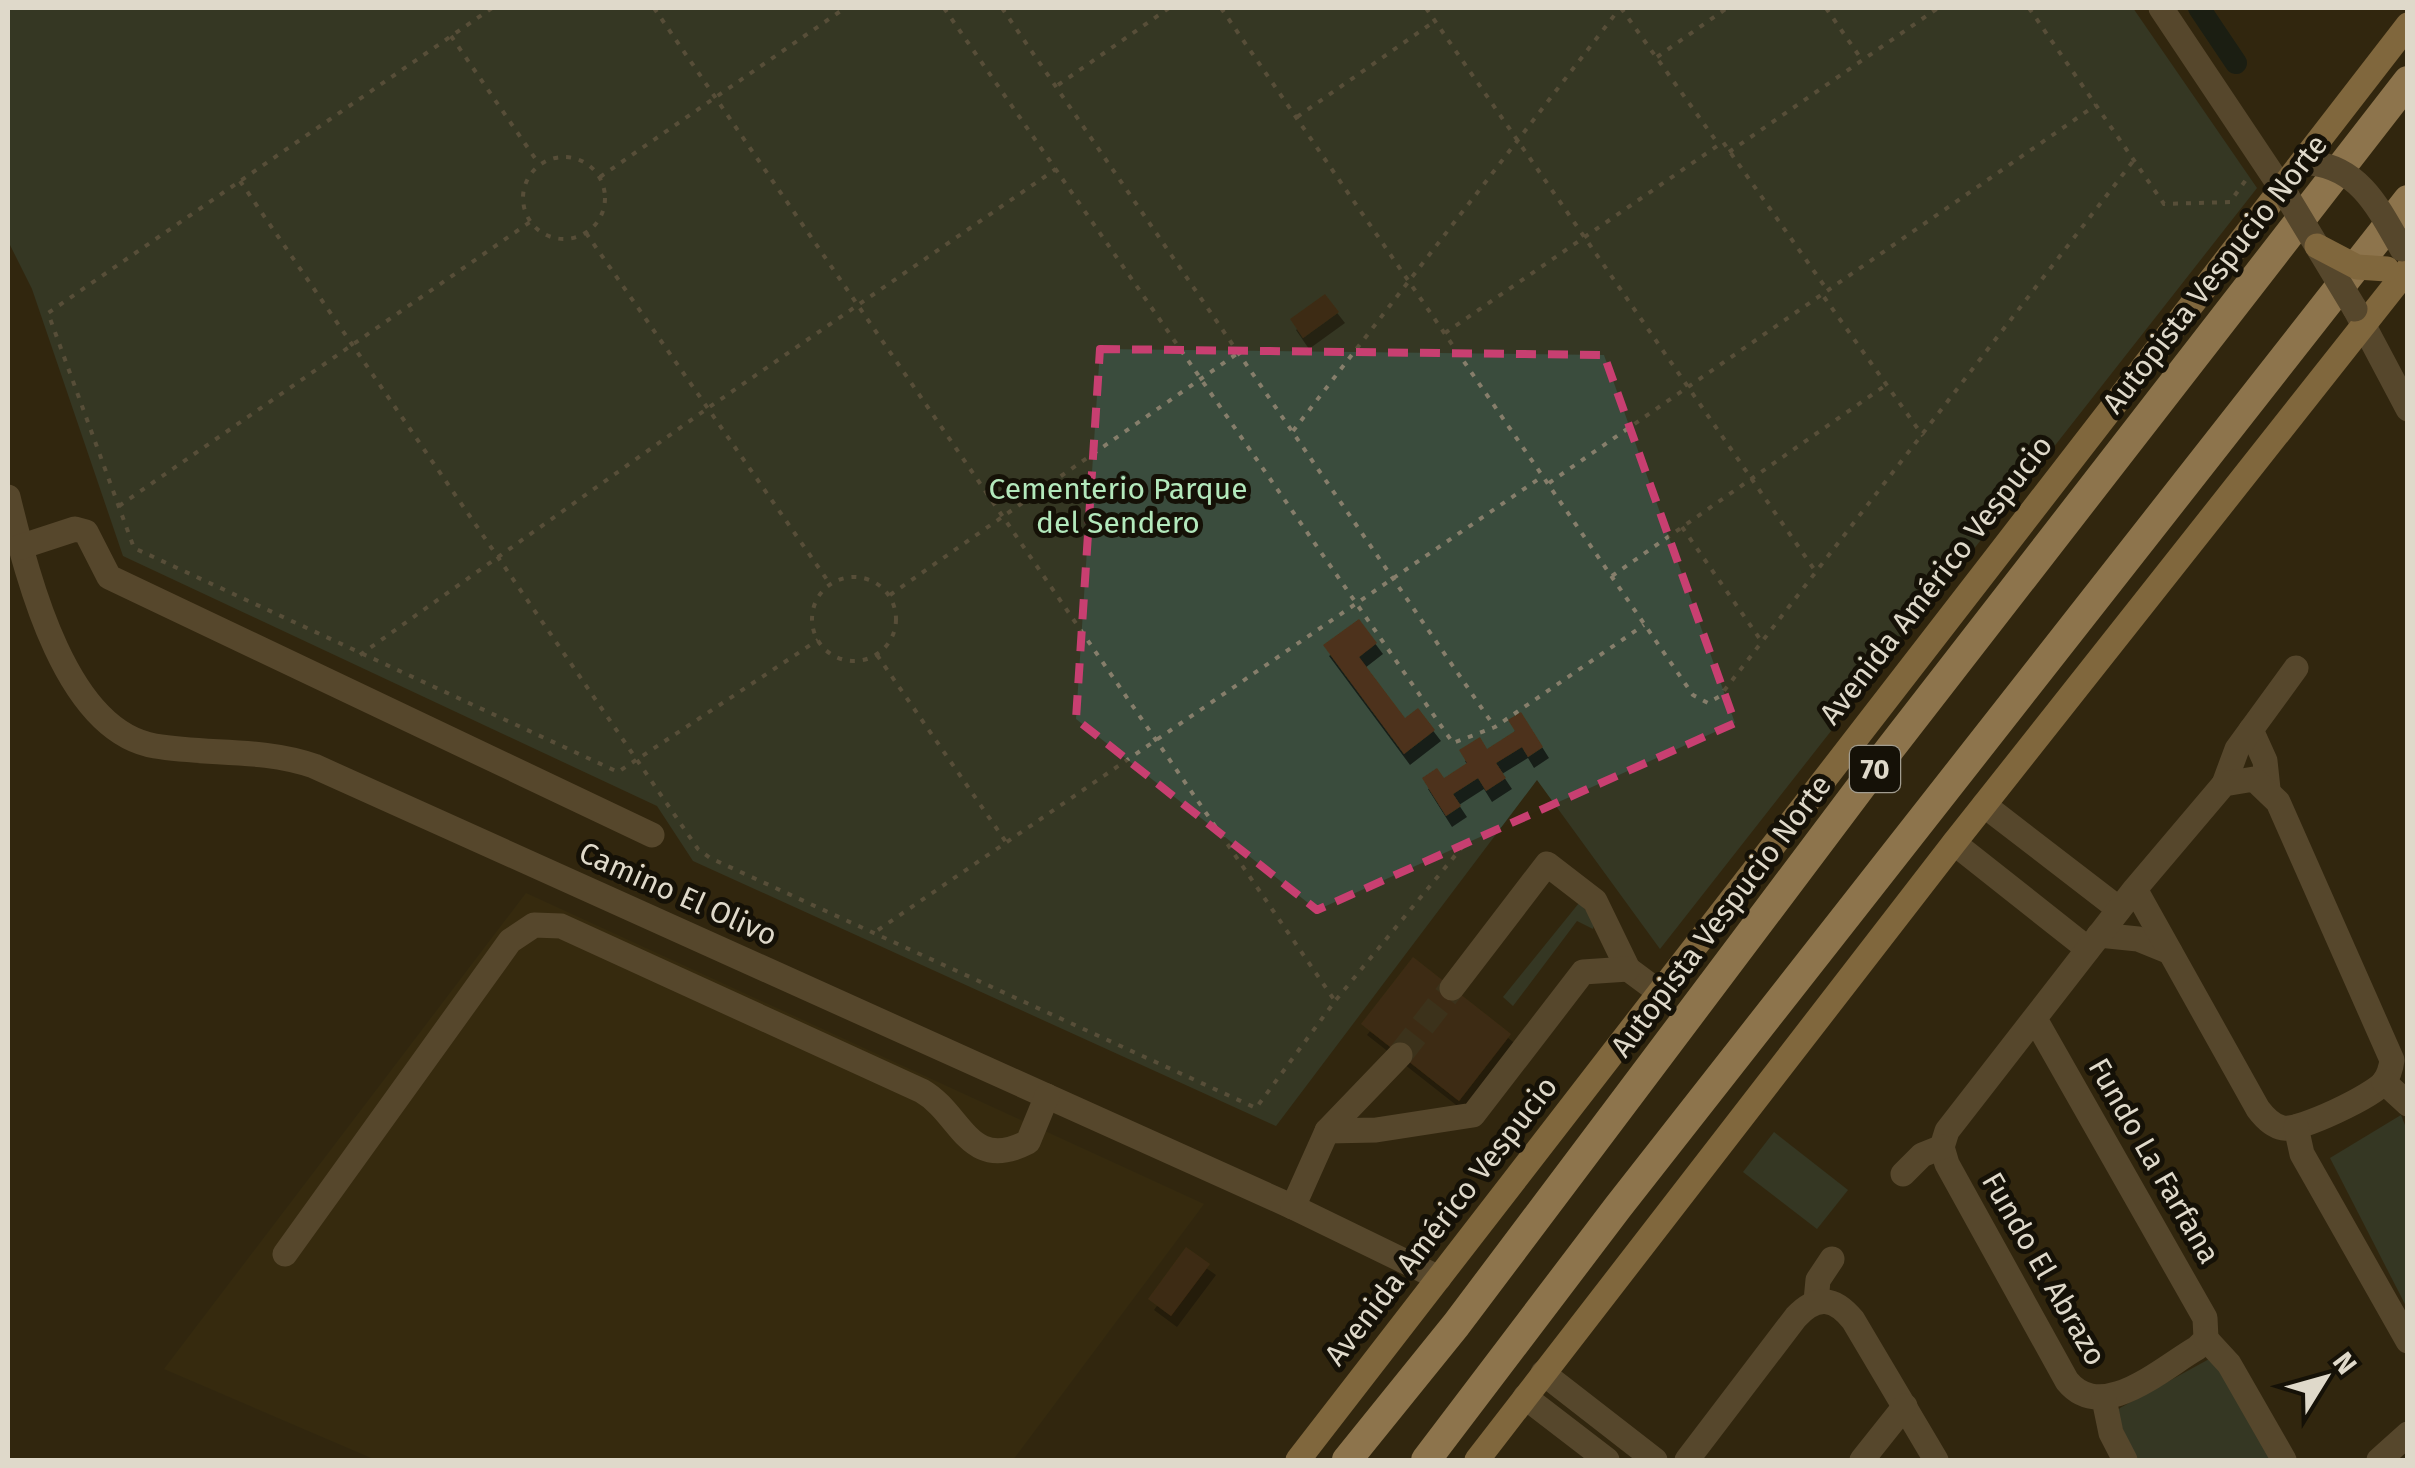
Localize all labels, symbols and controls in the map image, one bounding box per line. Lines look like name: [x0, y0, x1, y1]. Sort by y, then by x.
street label: Autopista Vespucio Norte: [2095, 127, 2335, 421]
street label: Avenida Américo Vespucio: [1812, 428, 2060, 732]
park label: Cementerio Parque del Sendero: [989, 471, 1247, 541]
road number: 70: [1850, 746, 1900, 792]
street label: Autopista Vespucio Norte: [1603, 768, 1839, 1064]
street label: Camino El Olivo: [573, 834, 783, 954]
street label: Fundo La Farfana: [2081, 1052, 2227, 1270]
street label: Avenida Américo Vespucio: [1317, 1069, 1565, 1373]
street label: Fundo El Abrazo: [1974, 1166, 2114, 1372]
north arrow: [2275, 1328, 2375, 1428]
text: N: [2326, 1346, 2363, 1381]

